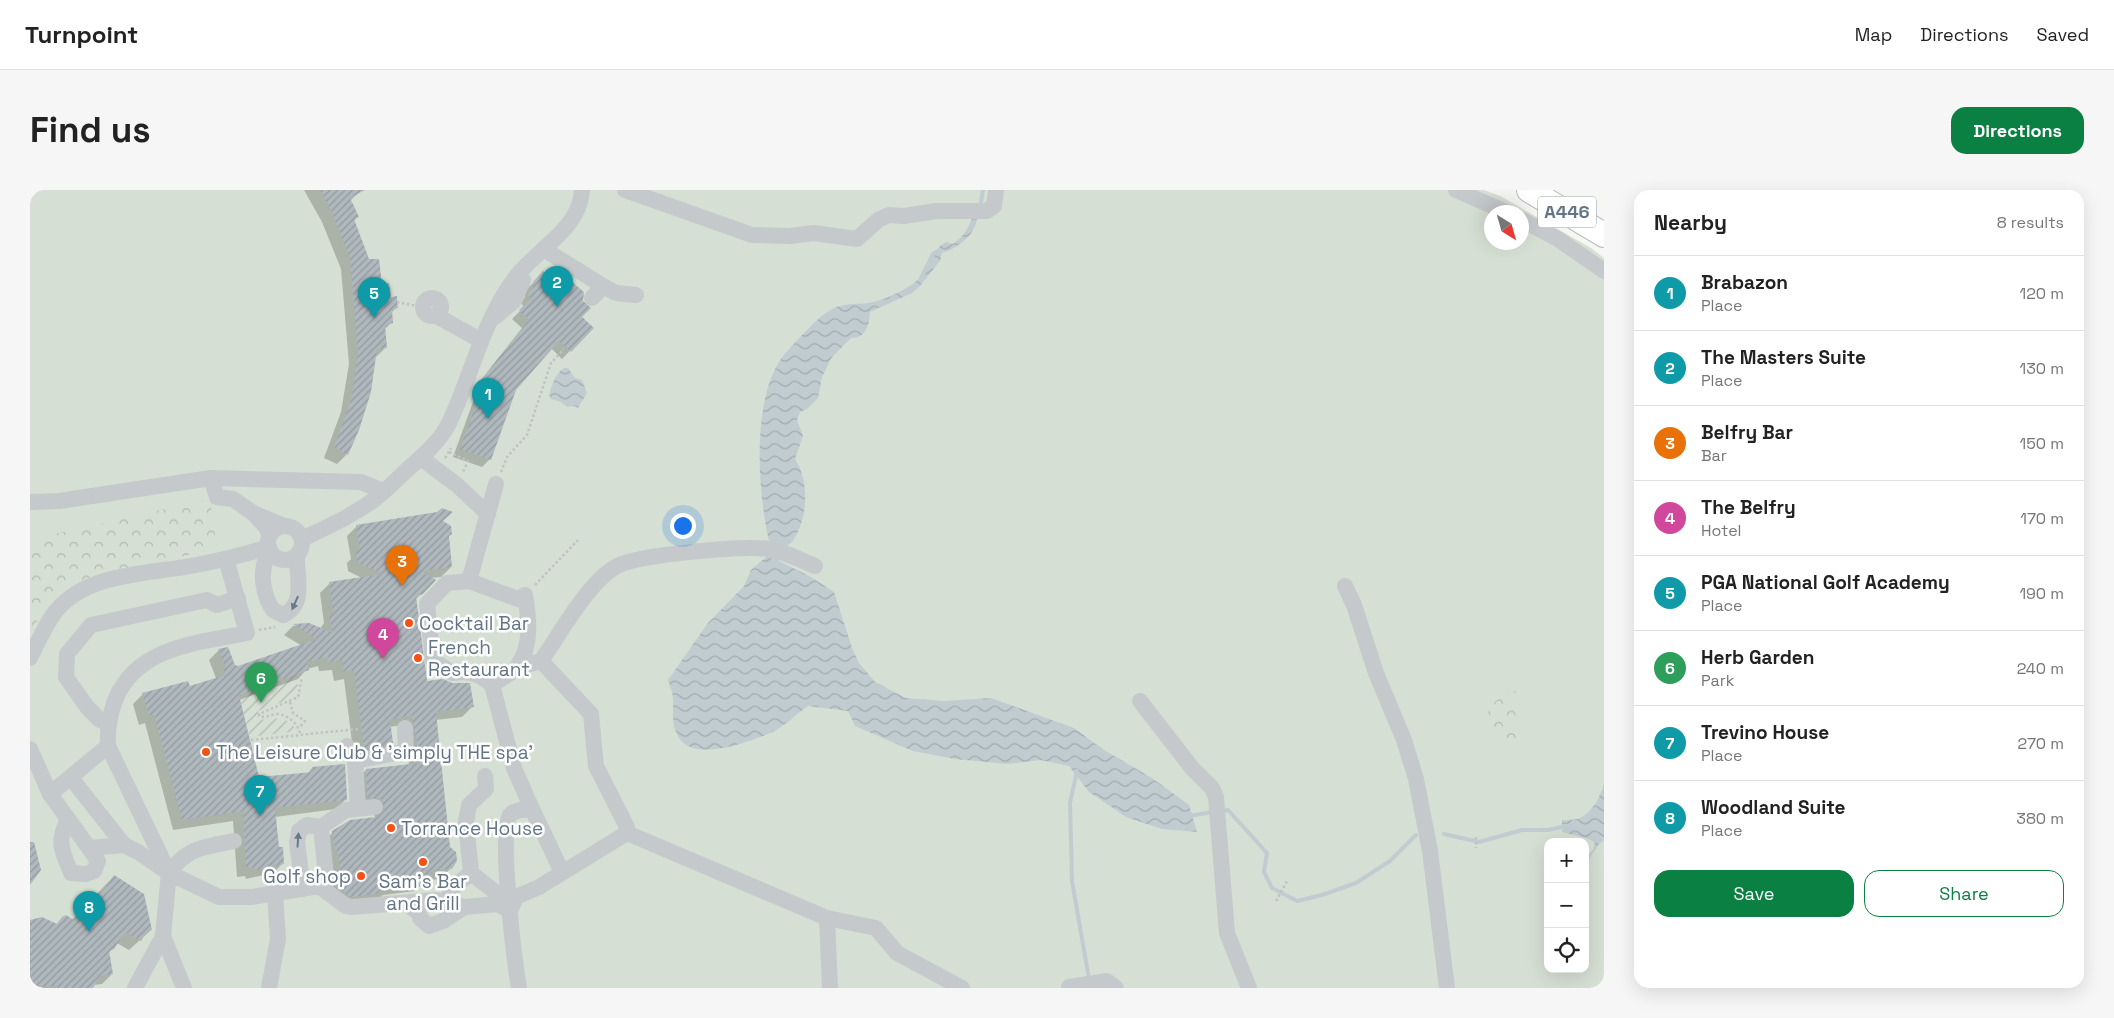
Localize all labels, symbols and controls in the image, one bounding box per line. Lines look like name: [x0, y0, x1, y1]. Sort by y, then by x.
text: Turnpoint: [25, 19, 138, 50]
text: Map: [1855, 23, 1892, 46]
text: Directions: [1920, 23, 2009, 46]
text: Saved: [2037, 23, 2089, 46]
button: Directions: [1951, 107, 2084, 154]
text: Find us: [30, 108, 151, 152]
road number: A446: [1538, 197, 1596, 228]
north arrow: [1484, 205, 1529, 250]
text: Nearby: [1654, 209, 1727, 236]
text: 8 results: [1997, 212, 2064, 233]
pin: 2: [541, 266, 573, 307]
text: Brabazon: [1701, 270, 1788, 295]
pin: 5: [358, 277, 390, 318]
text: 1: [1666, 283, 1674, 304]
text: 120 m: [2020, 283, 2064, 304]
text: Place: [1701, 295, 1743, 316]
text: The Masters Suite: [1701, 345, 1866, 370]
text: 2: [1665, 358, 1675, 379]
text: 130 m: [2020, 358, 2064, 379]
text: Place: [1701, 370, 1743, 391]
pin: 1: [472, 378, 504, 419]
text: Belfry Bar: [1701, 420, 1793, 445]
text: 3: [1665, 433, 1675, 454]
text: 150 m: [2020, 433, 2064, 454]
text: Bar: [1701, 445, 1727, 466]
text: The Belfry: [1701, 495, 1796, 520]
text: 4: [1665, 508, 1675, 529]
text: 170 m: [2020, 508, 2064, 529]
your location: [670, 513, 696, 539]
text: Hotel: [1701, 520, 1742, 541]
pin: 3: [386, 545, 418, 586]
text: PGA National Golf Academy: [1701, 570, 1950, 595]
text: 5: [1665, 583, 1675, 604]
text: 190 m: [2019, 583, 2064, 604]
one-way arrow: [290, 595, 299, 610]
text: Place: [1701, 595, 1743, 616]
place label: Cocktail Bar: [419, 611, 529, 636]
marker: Cocktail Bar: [403, 617, 415, 629]
pin: 4: [367, 618, 399, 659]
place label: French Restaurant: [428, 635, 530, 682]
text: Herb Garden: [1701, 645, 1814, 670]
marker: French Restaurant: [412, 652, 424, 664]
text: 6: [1665, 658, 1675, 679]
text: 240 m: [2017, 658, 2064, 679]
pin: 6: [245, 662, 277, 703]
text: Park: [1701, 670, 1734, 691]
text: Trevino House: [1701, 720, 1829, 745]
text: 7: [1666, 733, 1674, 754]
text: 270 m: [2017, 733, 2064, 754]
place label: The Leisure Club & 'simply THE spa': [216, 740, 533, 765]
text: Place: [1701, 745, 1743, 766]
marker: The Leisure Club & 'simply THE spa': [200, 746, 212, 758]
pin: 7: [244, 775, 276, 816]
text: Woodland Suite: [1701, 795, 1846, 820]
text: 8: [1665, 808, 1675, 829]
text: 380 m: [2016, 808, 2064, 829]
place label: Torrance House: [401, 816, 543, 841]
text: Place: [1701, 820, 1743, 841]
marker: Torrance House: [385, 822, 397, 834]
one-way arrow: [295, 832, 303, 848]
map controls: [1544, 838, 1589, 973]
button: +: [1544, 838, 1589, 883]
marker: Sam's Bar and Grill: [417, 856, 429, 868]
place label: Golf shop: [263, 864, 351, 889]
place label: Sam's Bar and Grill: [379, 869, 467, 916]
marker: Golf shop: [355, 870, 367, 882]
button: Save: [1654, 870, 1854, 917]
button: Share: [1864, 870, 2064, 917]
button: −: [1544, 883, 1589, 928]
pin: 8: [73, 891, 105, 932]
button: locate: [1544, 928, 1589, 973]

